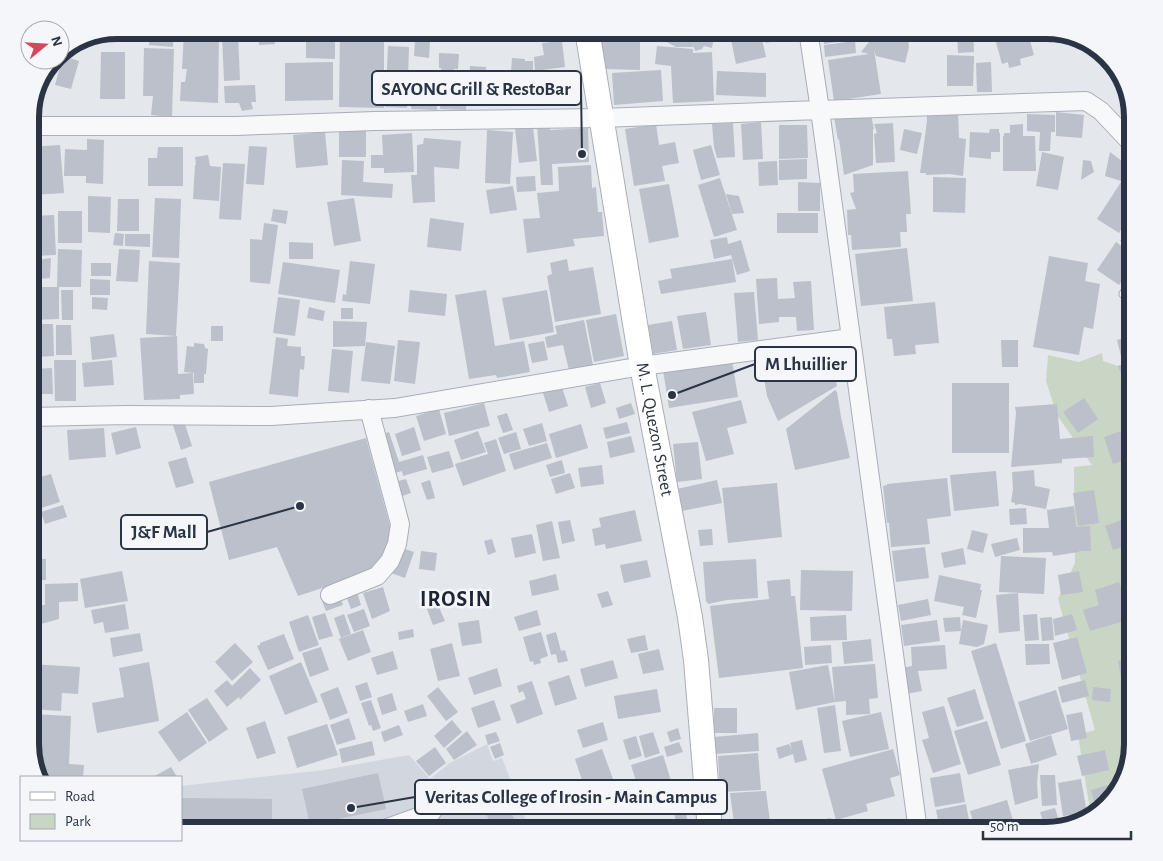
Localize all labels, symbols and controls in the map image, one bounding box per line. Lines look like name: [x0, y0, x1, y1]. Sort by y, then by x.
north arrow: [20, 20, 70, 70]
text: N: [48, 34, 65, 48]
callout: SAYONG Grill & RestoBar: [372, 71, 581, 105]
text: SAYONG Grill & RestoBar: [381, 80, 571, 99]
callout: M Lhuillier: [755, 347, 856, 381]
text: M Lhuillier: [765, 355, 847, 374]
street label: M. L. Quezon Street: [633, 361, 676, 498]
callout: J&F Mall: [121, 515, 207, 549]
text: J&F Mall: [131, 523, 197, 542]
district label: IROSIN: [420, 588, 492, 610]
legend: [20, 776, 182, 841]
callout: Veritas College of Irosin - Main Campus: [415, 780, 727, 814]
text: Veritas College of Irosin - Main Campus: [425, 788, 717, 807]
text: Road: [65, 789, 95, 804]
scale bar: [983, 808, 1130, 840]
text: Park: [65, 814, 91, 829]
text: 50 m: [990, 819, 1019, 834]

